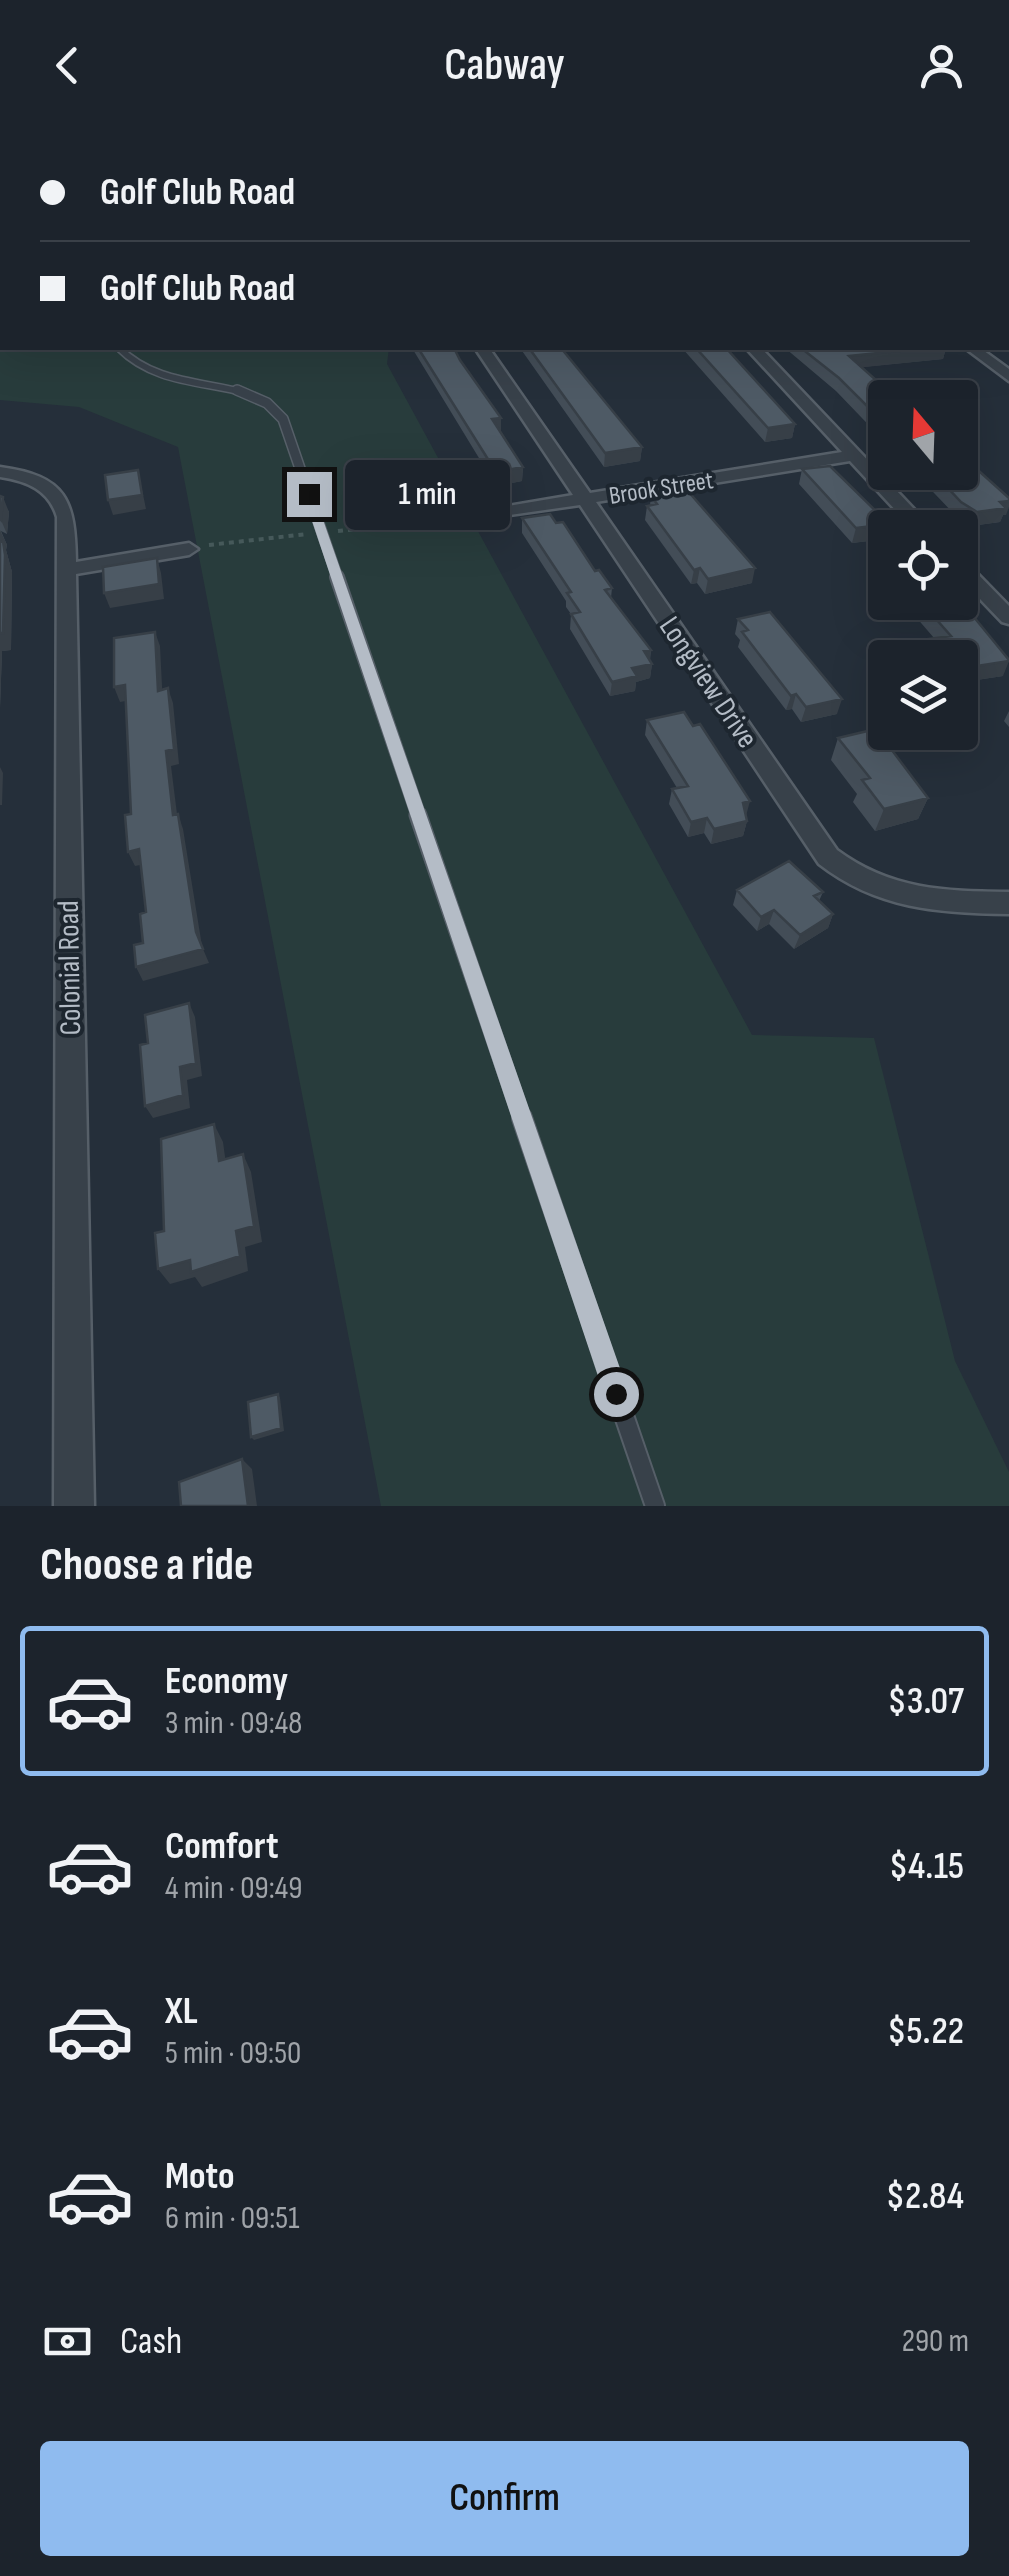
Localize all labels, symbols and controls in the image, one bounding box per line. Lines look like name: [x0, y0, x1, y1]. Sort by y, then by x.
icon: back: [40, 38, 95, 93]
text: Cabway: [444, 38, 565, 93]
icon: person: [914, 38, 969, 93]
text: Golf Club Road: [100, 170, 295, 215]
text: Golf Club Road: [100, 266, 295, 311]
north arrow: [868, 380, 978, 490]
map controls: [868, 380, 978, 750]
callout: 1 min: [344, 459, 509, 529]
street label: Brook Street: [607, 465, 715, 512]
route end: [287, 472, 332, 517]
text: 1 min: [398, 475, 457, 514]
button: locate: [868, 510, 978, 620]
street label: Longview Drive: [651, 610, 765, 755]
button: layers: [868, 640, 978, 750]
street label: Colonial Road: [51, 900, 89, 1036]
route start: [594, 1372, 639, 1417]
text: Choose a ride: [40, 1538, 253, 1593]
icon: car: [45, 1656, 135, 1746]
text: Economy: [165, 1659, 288, 1704]
text: $3.07: [888, 1679, 964, 1724]
text: 3 min · 09:48: [165, 1704, 302, 1743]
icon: car: [45, 1821, 135, 1911]
text: Comfort: [165, 1824, 279, 1869]
text: $4.15: [889, 1844, 964, 1889]
text: 4 min · 09:49: [165, 1869, 302, 1908]
icon: car: [45, 1986, 135, 2076]
text: XL: [165, 1989, 198, 2034]
text: $5.22: [887, 2009, 964, 2054]
text: 5 min · 09:50: [165, 2034, 301, 2073]
icon: car: [45, 2151, 135, 2241]
text: Moto: [165, 2154, 235, 2199]
text: $2.84: [886, 2174, 964, 2219]
text: 6 min · 09:51: [165, 2199, 299, 2238]
icon: cash: [40, 2314, 95, 2369]
text: Cash: [120, 2319, 182, 2364]
text: 290 m: [902, 2322, 969, 2361]
button: Confirm: [40, 2441, 969, 2556]

